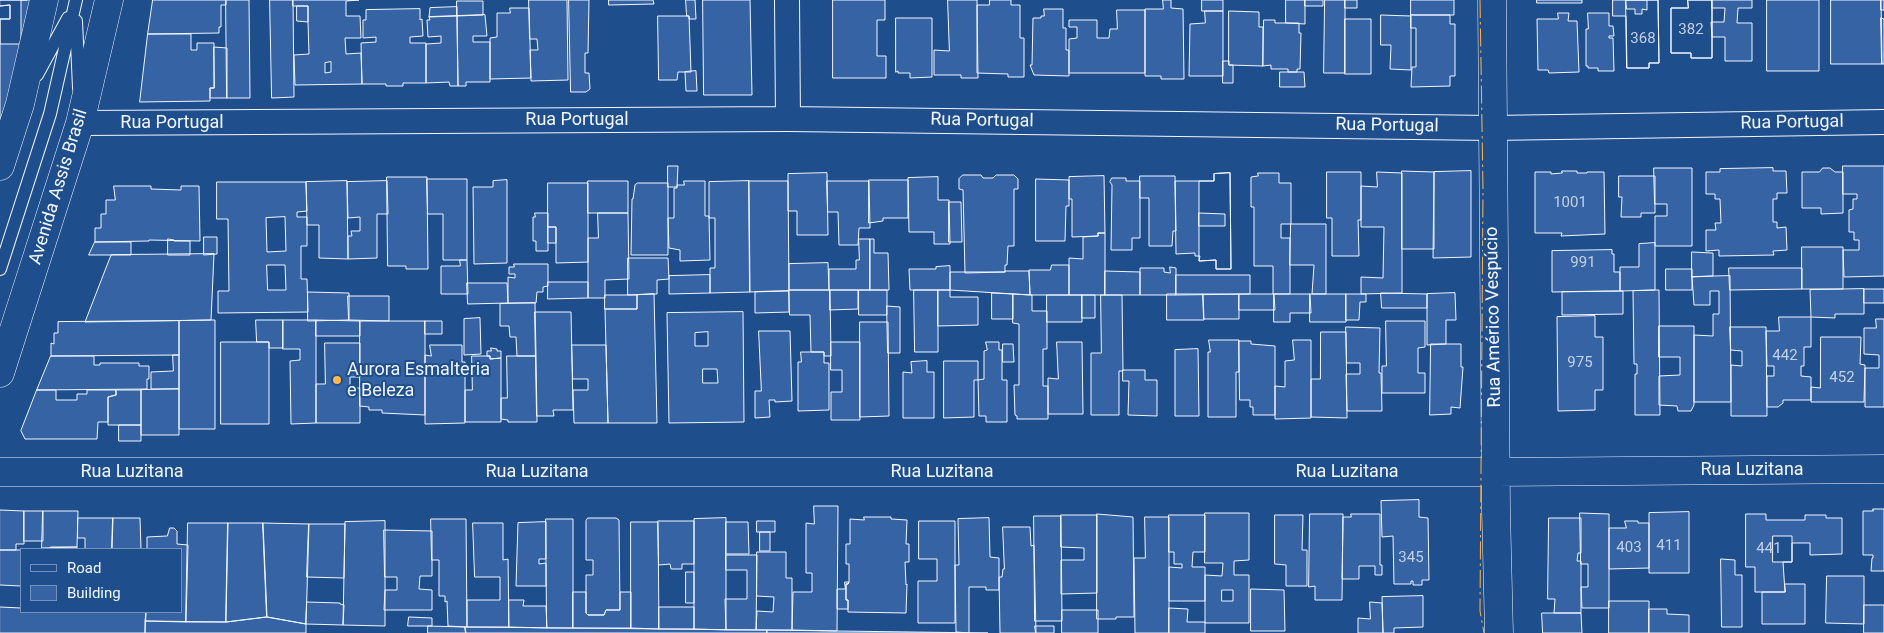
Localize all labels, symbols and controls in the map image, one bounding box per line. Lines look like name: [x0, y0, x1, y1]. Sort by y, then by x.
house number: 382: [1678, 21, 1704, 39]
house number: 368: [1630, 30, 1656, 48]
street label: Avenida Assis Brasil: [25, 107, 93, 267]
street label: Rua Portugal: [525, 109, 629, 131]
street label: Rua Portugal: [930, 109, 1034, 133]
street label: Rua Portugal: [1740, 111, 1844, 135]
street label: Rua Portugal: [120, 112, 224, 134]
street label: Rua Portugal: [1335, 114, 1439, 138]
house number: 1001: [1553, 194, 1587, 212]
street label: Rua Américo Vespúcio: [1482, 226, 1506, 408]
house number: 991: [1570, 254, 1596, 272]
house number: 442: [1772, 347, 1798, 365]
house number: 975: [1567, 354, 1593, 372]
place label: Aurora Esmalteria e Beleza: [347, 359, 490, 402]
house number: 452: [1829, 369, 1855, 387]
marker: Aurora Esmalteria e Beleza: [331, 374, 343, 386]
street label: Rua Luzitana: [1700, 459, 1804, 481]
street label: Rua Luzitana: [80, 461, 184, 483]
street label: Rua Luzitana: [485, 461, 589, 483]
street label: Rua Luzitana: [890, 461, 994, 483]
street label: Rua Luzitana: [1295, 461, 1399, 483]
house number: 411: [1656, 537, 1682, 555]
house number: 403: [1616, 539, 1642, 557]
house number: 441: [1756, 540, 1782, 558]
legend: [20, 548, 182, 613]
house number: 345: [1398, 549, 1424, 567]
text: Road: [67, 559, 101, 577]
text: Building: [67, 584, 121, 602]

